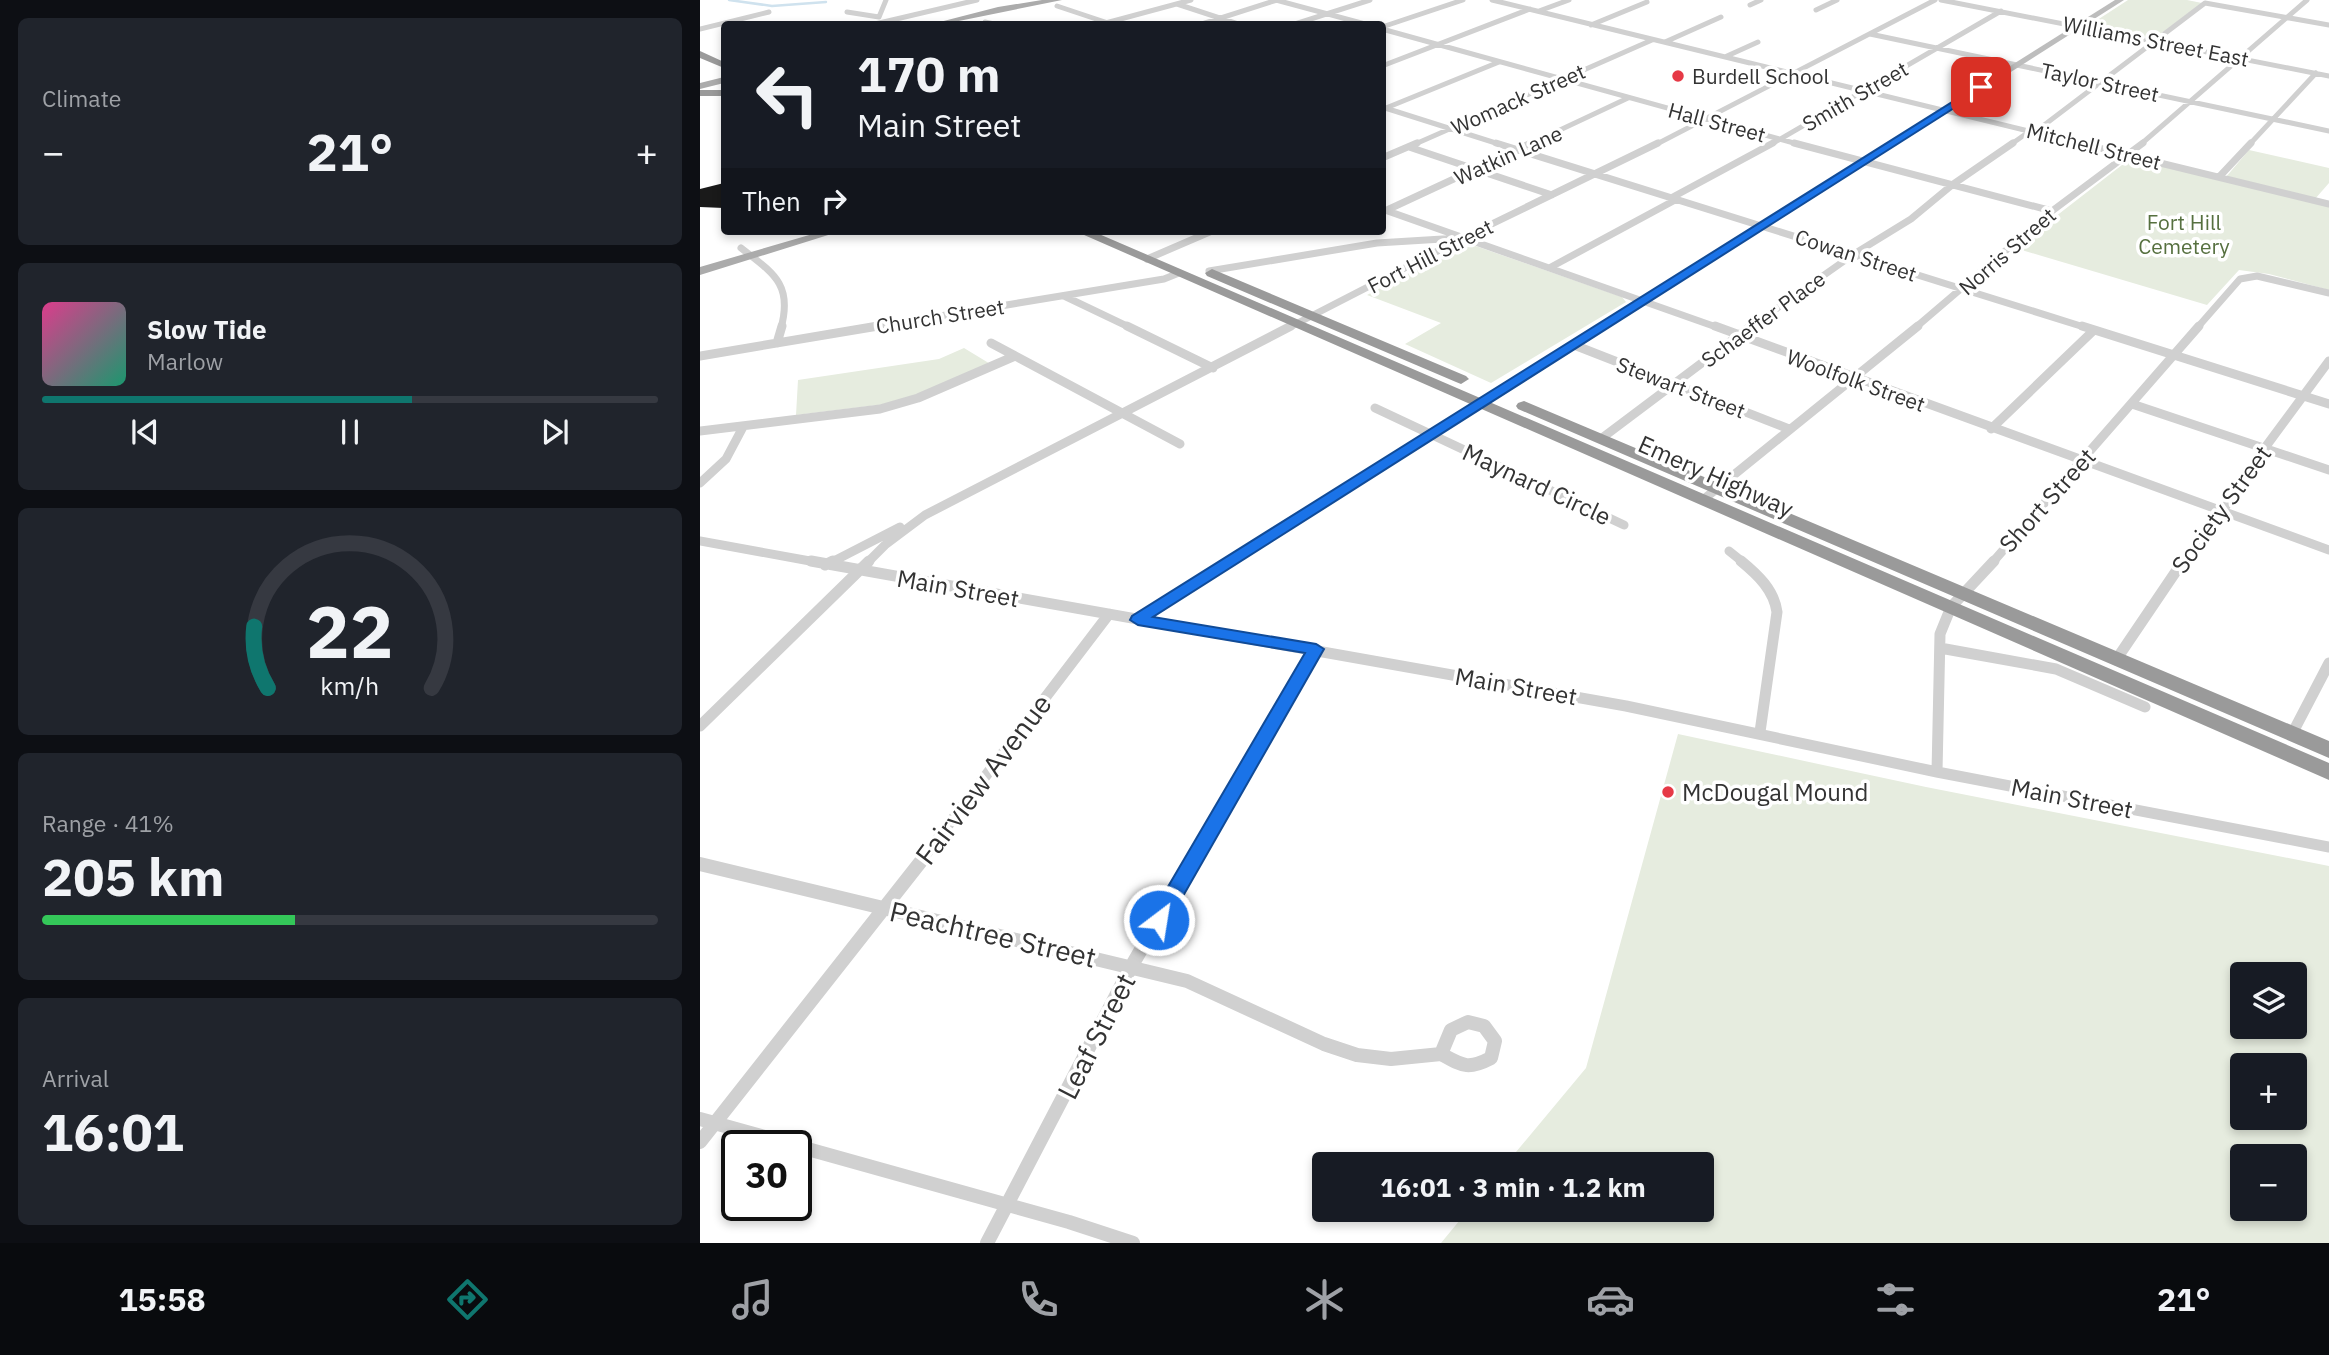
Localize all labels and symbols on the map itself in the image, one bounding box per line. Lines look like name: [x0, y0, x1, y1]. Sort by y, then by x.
street label: Williams Street East: [2061, 9, 2251, 73]
street label: Smith Street: [1797, 54, 1913, 138]
street label: Taylor Street: [2038, 56, 2162, 108]
street label: Womack Street: [1447, 57, 1589, 141]
pin: [1951, 57, 2011, 117]
place label: Burdell School: [1692, 62, 1829, 90]
marker: Burdell School: [1670, 68, 1686, 84]
street label: Hall Street: [1665, 96, 1769, 148]
street label: Mitchell Street: [2024, 116, 2164, 176]
street label: Watkin Lane: [1450, 119, 1566, 191]
street label: Norris Street: [1953, 201, 2061, 301]
park label: Fort Hill Cemetery: [2138, 208, 2230, 260]
street label: Fort Hill Street: [1363, 212, 1497, 300]
street label: Cowan Street: [1792, 222, 1920, 288]
street label: Schaeffer Place: [1695, 265, 1831, 373]
street label: Church Street: [874, 292, 1006, 340]
street label: Woolfolk Street: [1783, 342, 1929, 418]
street label: Stewart Street: [1613, 350, 1749, 424]
street label: Emery Highway: [1633, 427, 1799, 525]
street label: Maynard Circle: [1458, 436, 1616, 532]
street label: Society Street: [2164, 439, 2278, 579]
street label: Short Street: [1992, 441, 2102, 559]
street label: Main Street: [894, 562, 1022, 614]
street label: Main Street: [1452, 660, 1580, 712]
street label: Fairview Avenue: [907, 686, 1059, 872]
street label: Main Street: [2008, 771, 2136, 825]
place label: McDougal Mound: [1682, 776, 1868, 808]
marker: McDougal Mound: [1660, 784, 1676, 800]
position arrow: [1122, 883, 1196, 957]
street label: Peachtree Street: [886, 892, 1100, 976]
street label: Leaf Street: [1049, 967, 1143, 1105]
speed limit sign: 30: [721, 1130, 812, 1221]

